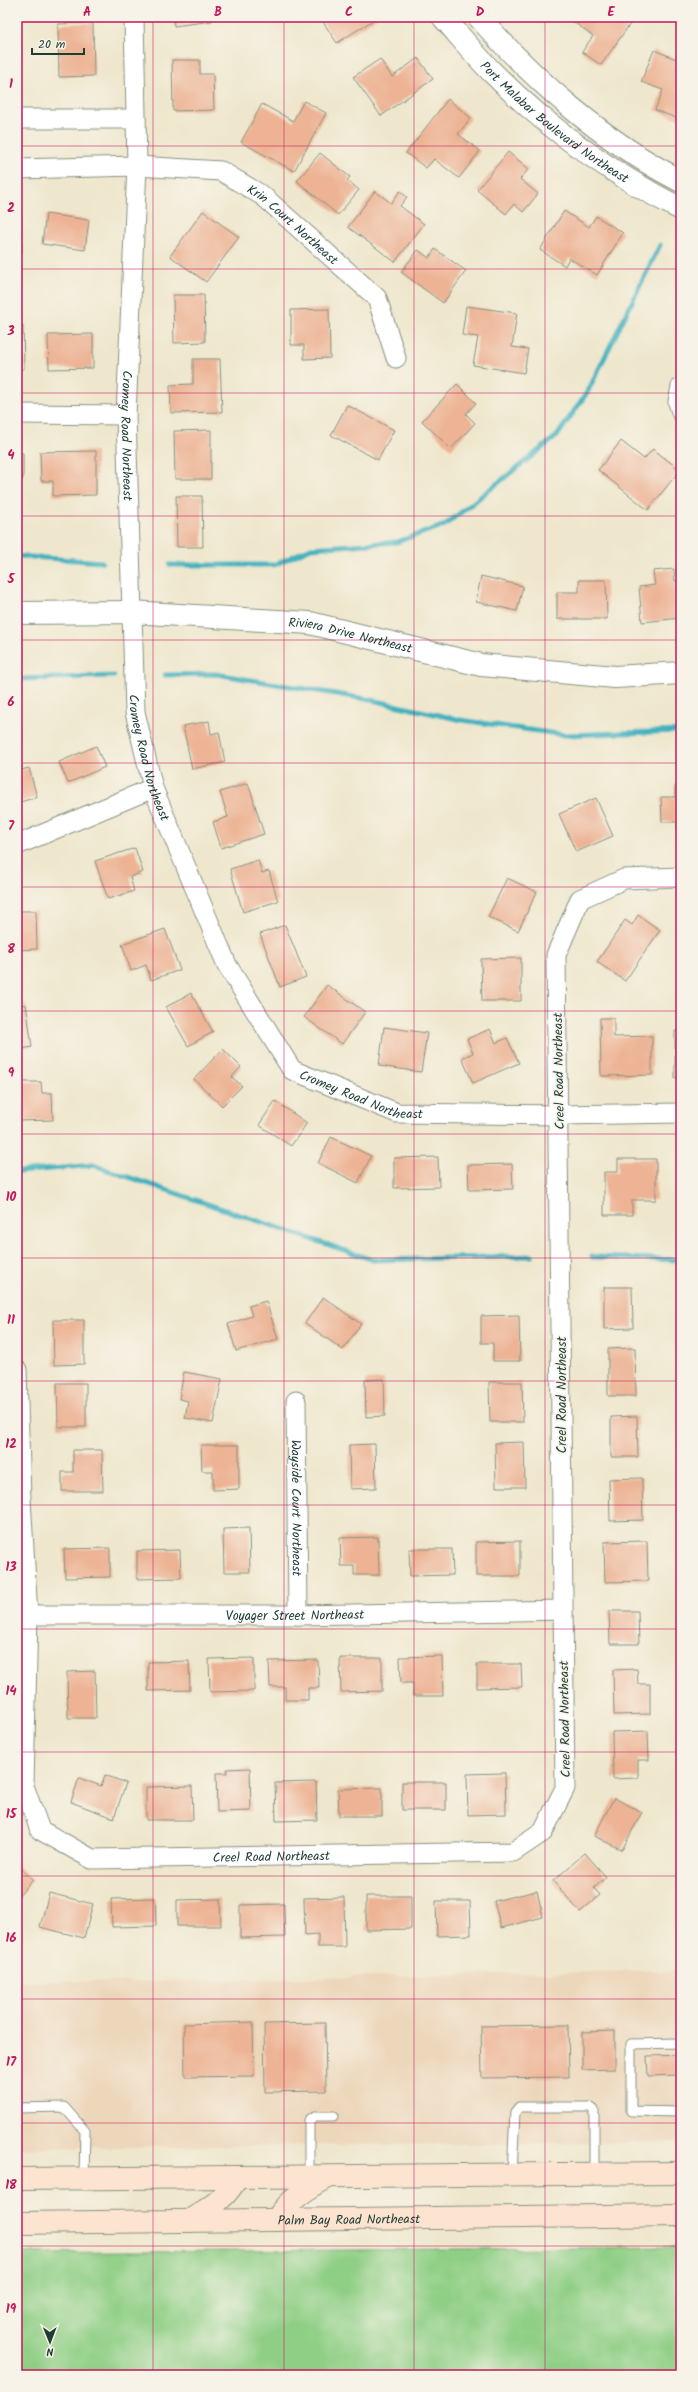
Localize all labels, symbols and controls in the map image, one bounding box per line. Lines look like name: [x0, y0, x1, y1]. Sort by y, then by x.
text: A: [83, 2, 91, 23]
text: B: [214, 2, 222, 23]
text: C: [345, 2, 353, 23]
text: D: [476, 2, 485, 23]
text: E: [607, 2, 615, 23]
scale bar: [32, 30, 84, 56]
text: 20 m: [38, 35, 66, 54]
street label: Port Malabar Boulevard Northeast: [474, 57, 633, 190]
text: 1: [9, 74, 13, 95]
street label: Krin Court Northeast: [242, 180, 343, 271]
text: 2: [7, 198, 15, 219]
text: 3: [6, 321, 15, 342]
street label: Cromey Road Northeast: [114, 370, 138, 502]
text: 4: [7, 445, 15, 466]
text: 5: [7, 569, 16, 590]
street label: Riviera Drive Northeast: [288, 613, 415, 660]
text: 6: [7, 692, 15, 713]
street label: Cromey Road Northeast: [122, 694, 175, 826]
text: 7: [8, 816, 15, 837]
text: 8: [7, 939, 15, 960]
street label: Creel Road Northeast: [548, 1011, 571, 1130]
text: 9: [8, 1063, 15, 1084]
street label: Cromey Road Northeast: [296, 1065, 424, 1125]
text: 10: [6, 1187, 17, 1208]
text: 11: [7, 1310, 15, 1331]
street label: Creel Road Northeast: [552, 1336, 573, 1453]
text: 12: [5, 1434, 17, 1455]
street label: Wayside Court Northeast: [284, 1440, 307, 1577]
text: 13: [5, 1557, 17, 1578]
street label: Voyager Street Northeast: [226, 1605, 365, 1627]
street label: Creel Road Northeast: [554, 1659, 577, 1778]
text: 14: [5, 1681, 17, 1702]
text: 15: [6, 1804, 18, 1825]
street label: Creel Road Northeast: [213, 1846, 331, 1869]
text: 16: [6, 1928, 16, 1949]
text: 17: [6, 2052, 17, 2073]
text: 18: [5, 2175, 17, 2196]
street label: Palm Bay Road Northeast: [278, 2209, 421, 2232]
text: 19: [6, 2299, 17, 2320]
north arrow: [30, 2322, 70, 2362]
text: N: [46, 2342, 54, 2360]

